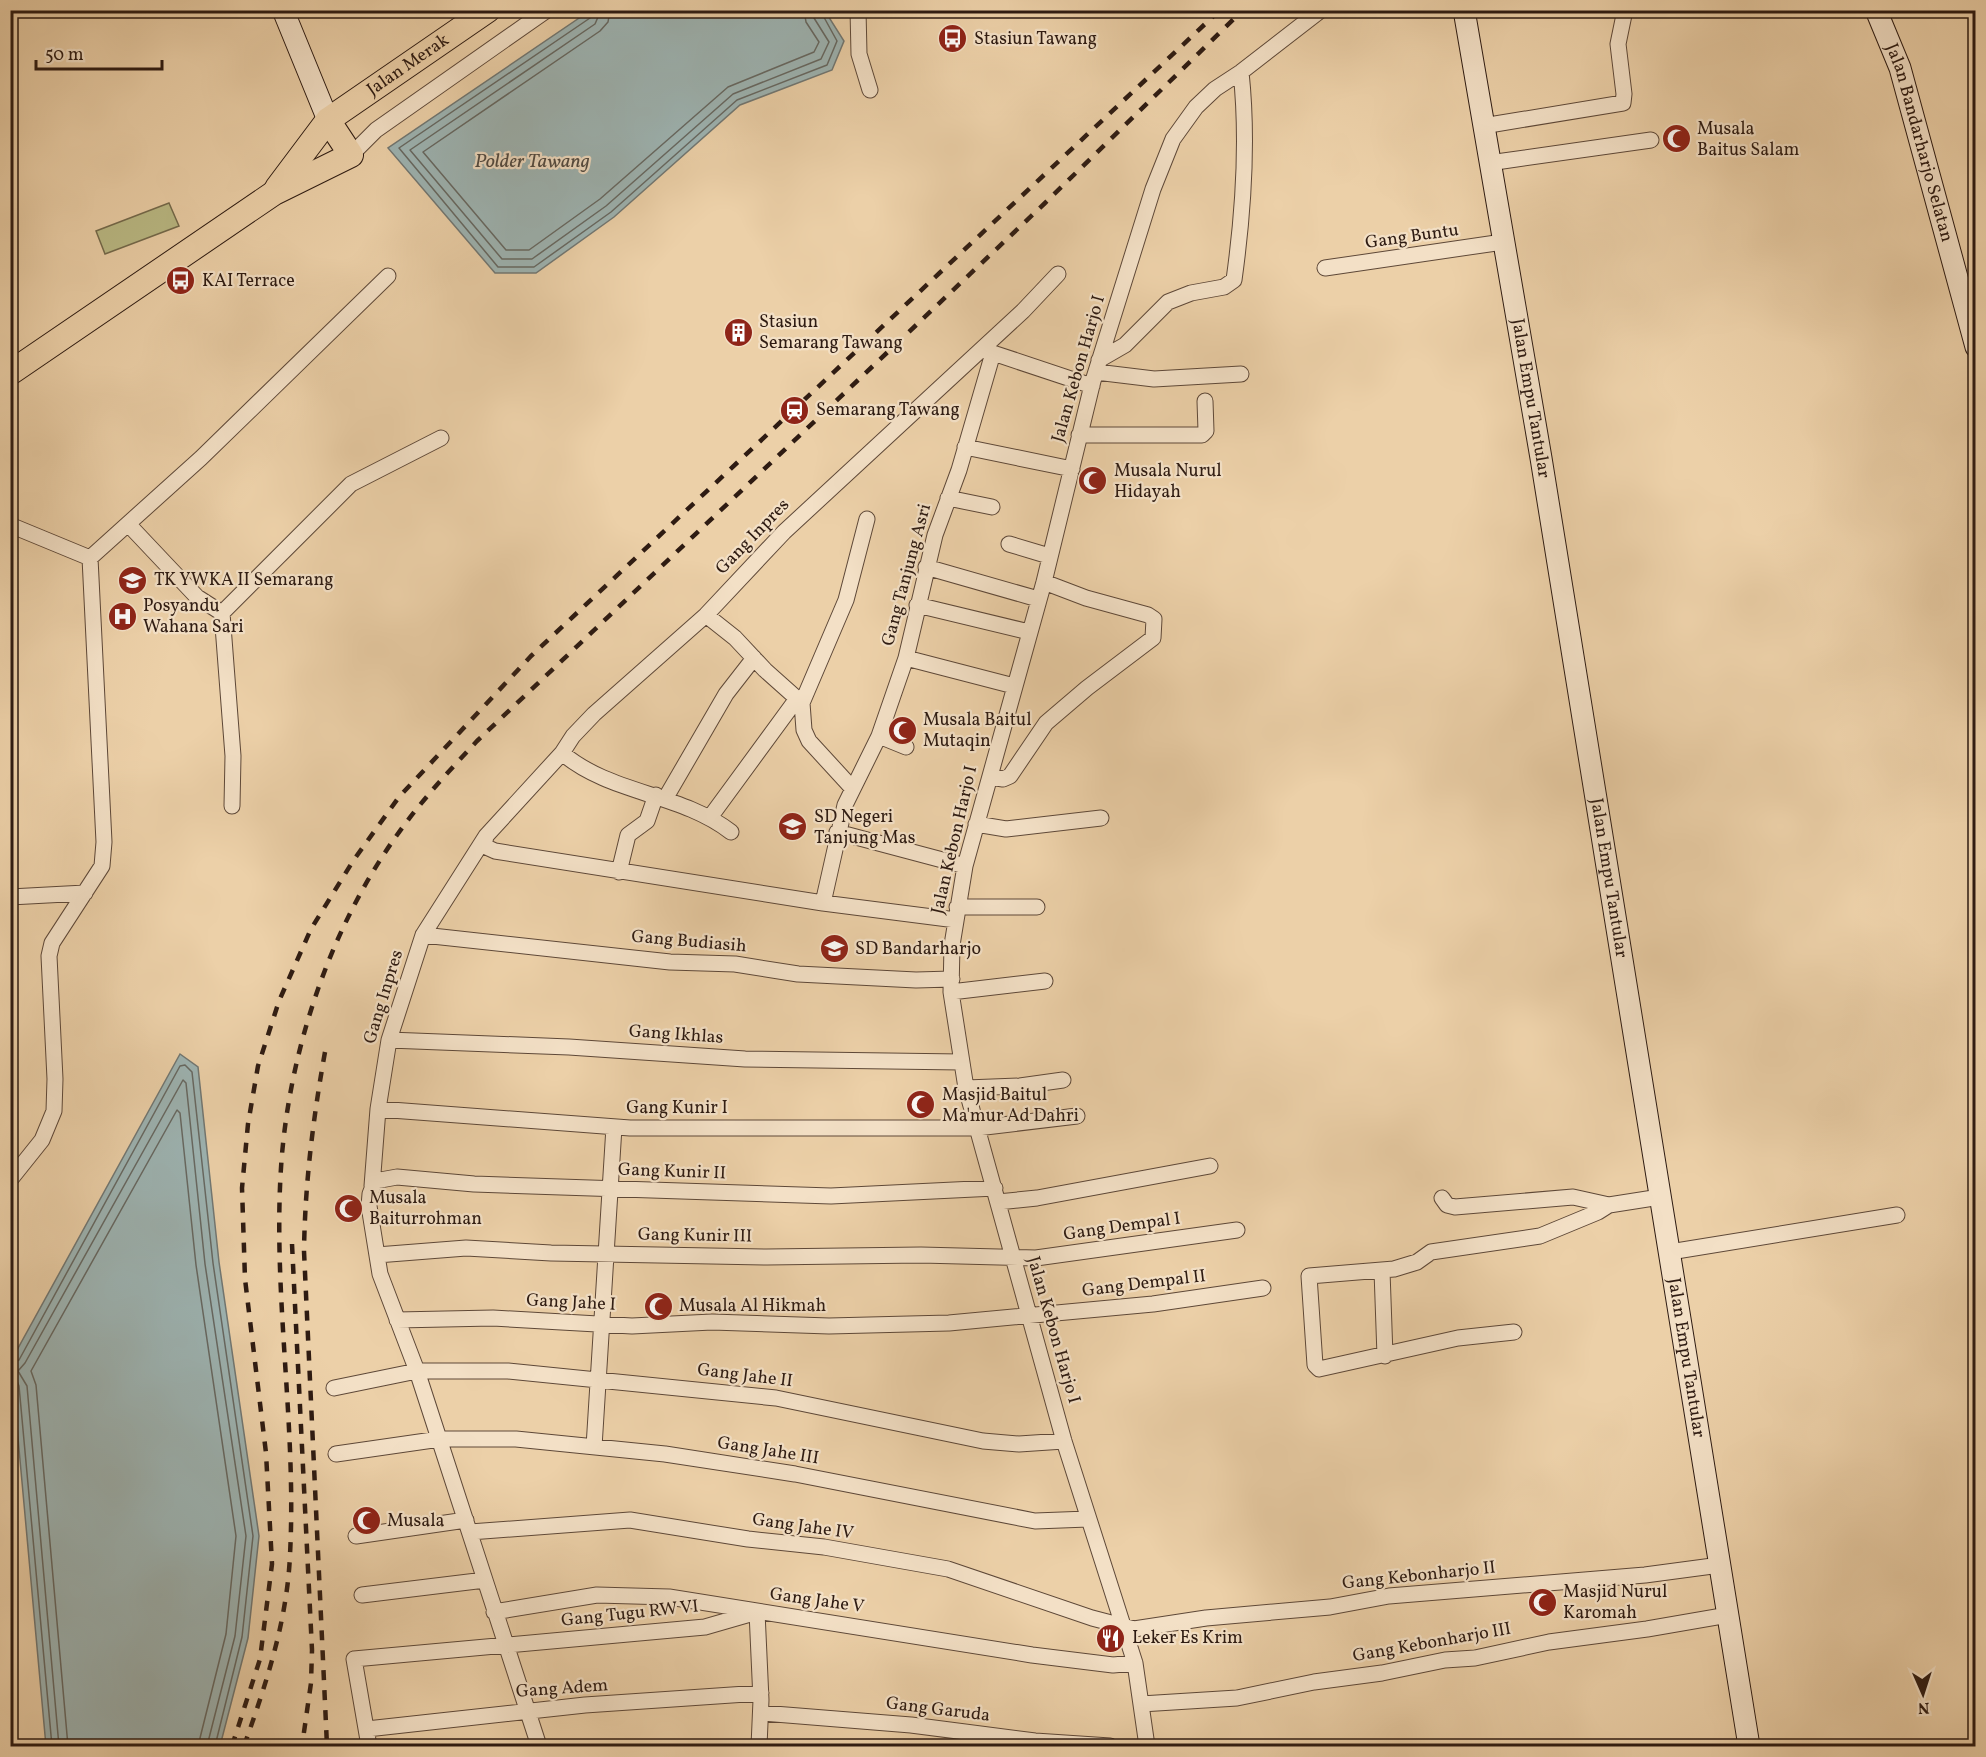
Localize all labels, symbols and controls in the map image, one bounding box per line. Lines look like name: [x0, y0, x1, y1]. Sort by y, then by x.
bus stop icon: Stasiun Tawang: [937, 23, 969, 55]
place label: Stasiun Tawang: [974, 27, 1097, 52]
street label: Jalan Merak: [362, 28, 454, 102]
scale bar: [36, 33, 162, 71]
street label: Jalan Bandarharjo Selatan: [1879, 40, 1959, 245]
text: 50 m: [45, 43, 84, 68]
place label: Musala Baitus Salam: [1697, 117, 1800, 163]
mosque icon: Musala Baitus Salam: [1660, 123, 1692, 155]
water label: Polder Tawang: [474, 148, 590, 176]
street label: Gang Buntu: [1364, 218, 1460, 256]
bus stop icon: KAI Terrace: [165, 265, 197, 297]
place label: KAI Terrace: [202, 269, 295, 294]
street label: Jalan Kebon Harjo I: [1046, 292, 1112, 446]
place label: Stasiun Semarang Tawang: [759, 310, 903, 356]
building icon: Stasiun Semarang Tawang: [722, 316, 754, 348]
street label: Jalan Empu Tantular: [1505, 317, 1557, 480]
station icon: Semarang Tawang: [779, 394, 811, 426]
place label: Semarang Tawang: [816, 398, 960, 423]
place label: Musala Nurul Hidayah: [1114, 459, 1222, 505]
mosque icon: Musala Nurul Hidayah: [1077, 465, 1109, 497]
street label: Gang Inpres: [710, 493, 796, 581]
street label: Gang Tanjung Asri: [876, 501, 938, 649]
school or university icon: TK YWKA II Semarang: [117, 564, 149, 596]
place label: TK YWKA II Semarang: [154, 568, 333, 593]
place label: Posyandu Wahana Sari: [143, 594, 244, 640]
hospital icon: Posyandu Wahana Sari: [106, 600, 138, 632]
place label: Musala Baitul Mutaqin: [923, 708, 1032, 754]
mosque icon: Musala Baitul Mutaqin: [886, 714, 918, 746]
street label: Jalan Kebon Harjo I: [926, 763, 984, 917]
street label: Jalan Empu Tantular: [1584, 796, 1634, 960]
place label: SD Negeri Tanjung Mas: [814, 805, 915, 851]
school or university icon: SD Negeri Tanjung Mas: [777, 811, 809, 843]
street label: Gang Budiasih: [630, 925, 748, 960]
school or university icon: SD Bandarharjo: [818, 933, 850, 965]
place label: SD Bandarharjo: [855, 937, 981, 962]
street label: Gang Inpres: [358, 947, 410, 1047]
street label: Gang Ikhlas: [628, 1019, 724, 1051]
place label: Masjid Baitul Ma'mur Ad Dahri: [942, 1083, 1079, 1129]
mosque icon: Masjid Baitul Ma'mur Ad Dahri: [905, 1089, 937, 1121]
street label: Gang Kunir I: [626, 1096, 728, 1121]
street label: Gang Kunir II: [618, 1158, 726, 1186]
place label: Musala Baiturrohman: [369, 1186, 482, 1232]
mosque icon: Musala Baiturrohman: [332, 1192, 364, 1224]
street label: Gang Dempal I: [1062, 1206, 1182, 1248]
street label: Gang Kunir III: [638, 1223, 752, 1249]
street label: Jalan Kebon Harjo I: [1020, 1253, 1086, 1407]
street label: Gang Dempal II: [1081, 1264, 1207, 1304]
street label: Jalan Empu Tantular: [1661, 1276, 1712, 1440]
street label: Gang Jahe I: [526, 1288, 616, 1318]
mosque icon: Musala Al Hikmah: [642, 1290, 674, 1322]
place label: Musala Al Hikmah: [679, 1294, 826, 1319]
street label: Gang Jahe II: [696, 1358, 794, 1394]
street label: Gang Jahe III: [715, 1431, 821, 1471]
mosque icon: Musala: [350, 1505, 382, 1537]
street label: Gang Jahe IV: [751, 1508, 855, 1546]
place label: Musala: [387, 1509, 445, 1534]
street label: Gang Kebonharjo II: [1341, 1556, 1497, 1596]
place label: Masjid Nurul Karomah: [1563, 1580, 1667, 1626]
street label: Gang Jahe V: [768, 1582, 866, 1620]
mosque icon: Masjid Nurul Karomah: [1526, 1586, 1558, 1618]
street label: Gang Tugu RW VI: [560, 1594, 700, 1634]
street label: Gang Kebonharjo III: [1351, 1617, 1513, 1669]
restaurant icon: Leker Es Krim: [1095, 1622, 1127, 1654]
place label: Leker Es Krim: [1132, 1626, 1243, 1651]
north arrow: [1893, 1664, 1953, 1724]
street label: Gang Adem: [515, 1673, 609, 1705]
street label: Gang Garuda: [885, 1691, 991, 1729]
text: N: [1917, 1696, 1930, 1718]

